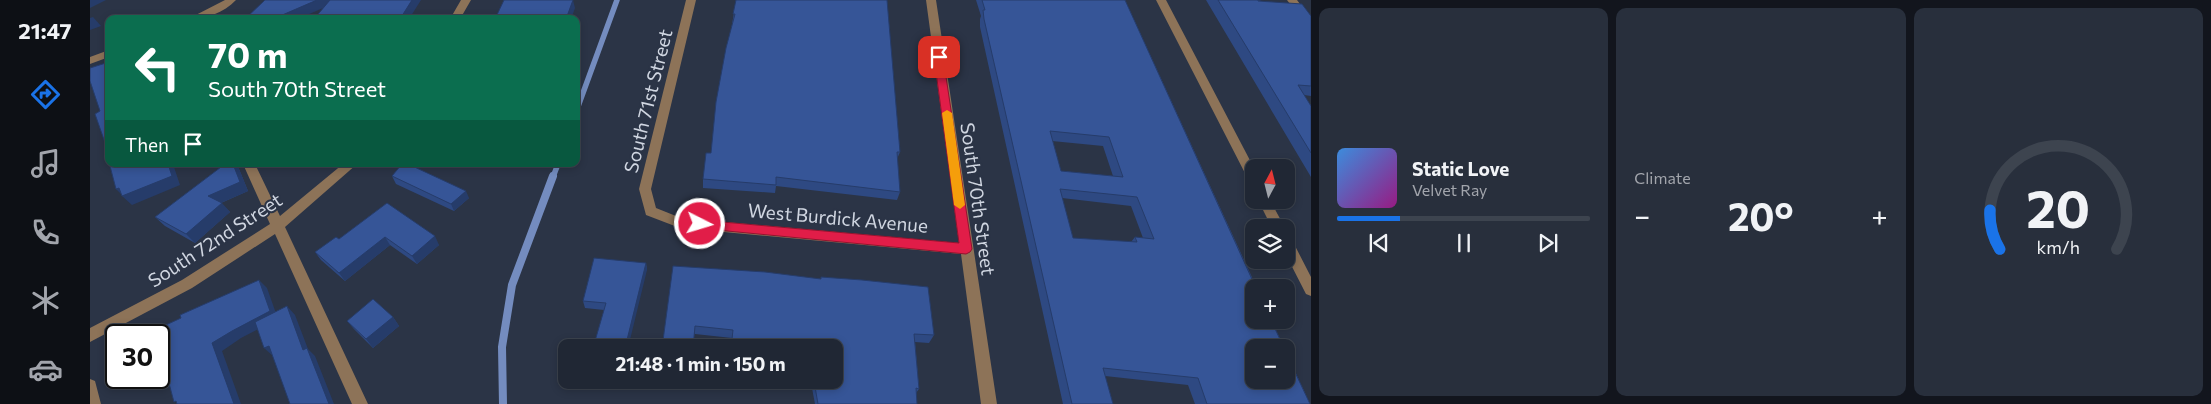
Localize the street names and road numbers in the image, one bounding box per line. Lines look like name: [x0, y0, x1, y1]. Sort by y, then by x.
street label: South 71st Street: [619, 26, 677, 175]
street label: South 70th Street: [956, 121, 1001, 277]
street label: South 72nd Street: [143, 188, 286, 291]
street label: West Burdick Avenue: [747, 198, 929, 237]

